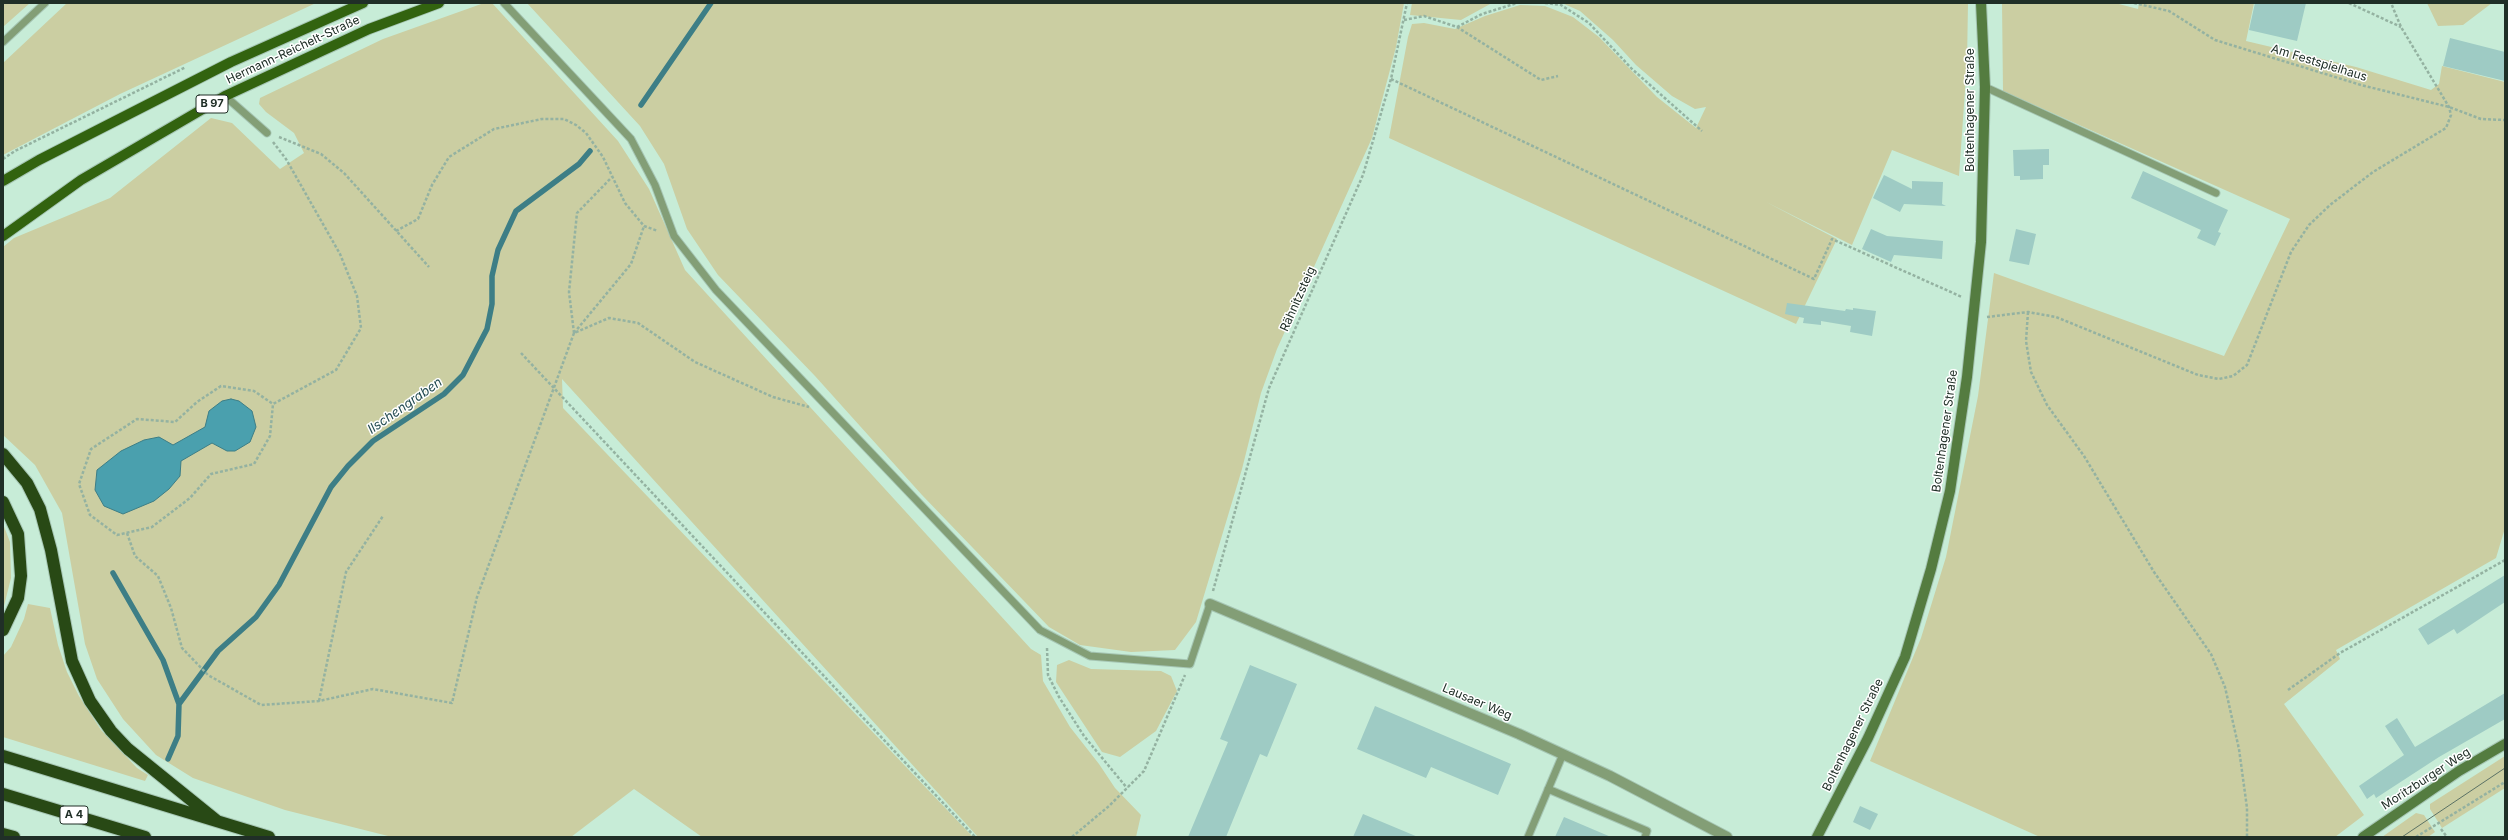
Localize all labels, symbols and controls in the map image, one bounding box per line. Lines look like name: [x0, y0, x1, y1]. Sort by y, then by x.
street label: Hermann-Reichelt-Straße: [224, 13, 362, 87]
street label: Am Festspielhaus: [2269, 42, 2369, 84]
street label: Boltenhagener Straße: [1963, 48, 1977, 172]
road number: B 97: [196, 95, 228, 113]
street label: Rähnitzsteig: [1277, 264, 1319, 334]
street label: Boltenhagener Straße: [1929, 369, 1961, 493]
water label: Ilschengraben: [365, 374, 445, 438]
street label: Boltenhagener Straße: [1819, 676, 1887, 794]
street label: Lausaer Weg: [1440, 681, 1514, 723]
street label: Moritzburger Weg: [2379, 745, 2473, 813]
road number: A 4: [60, 806, 88, 824]

